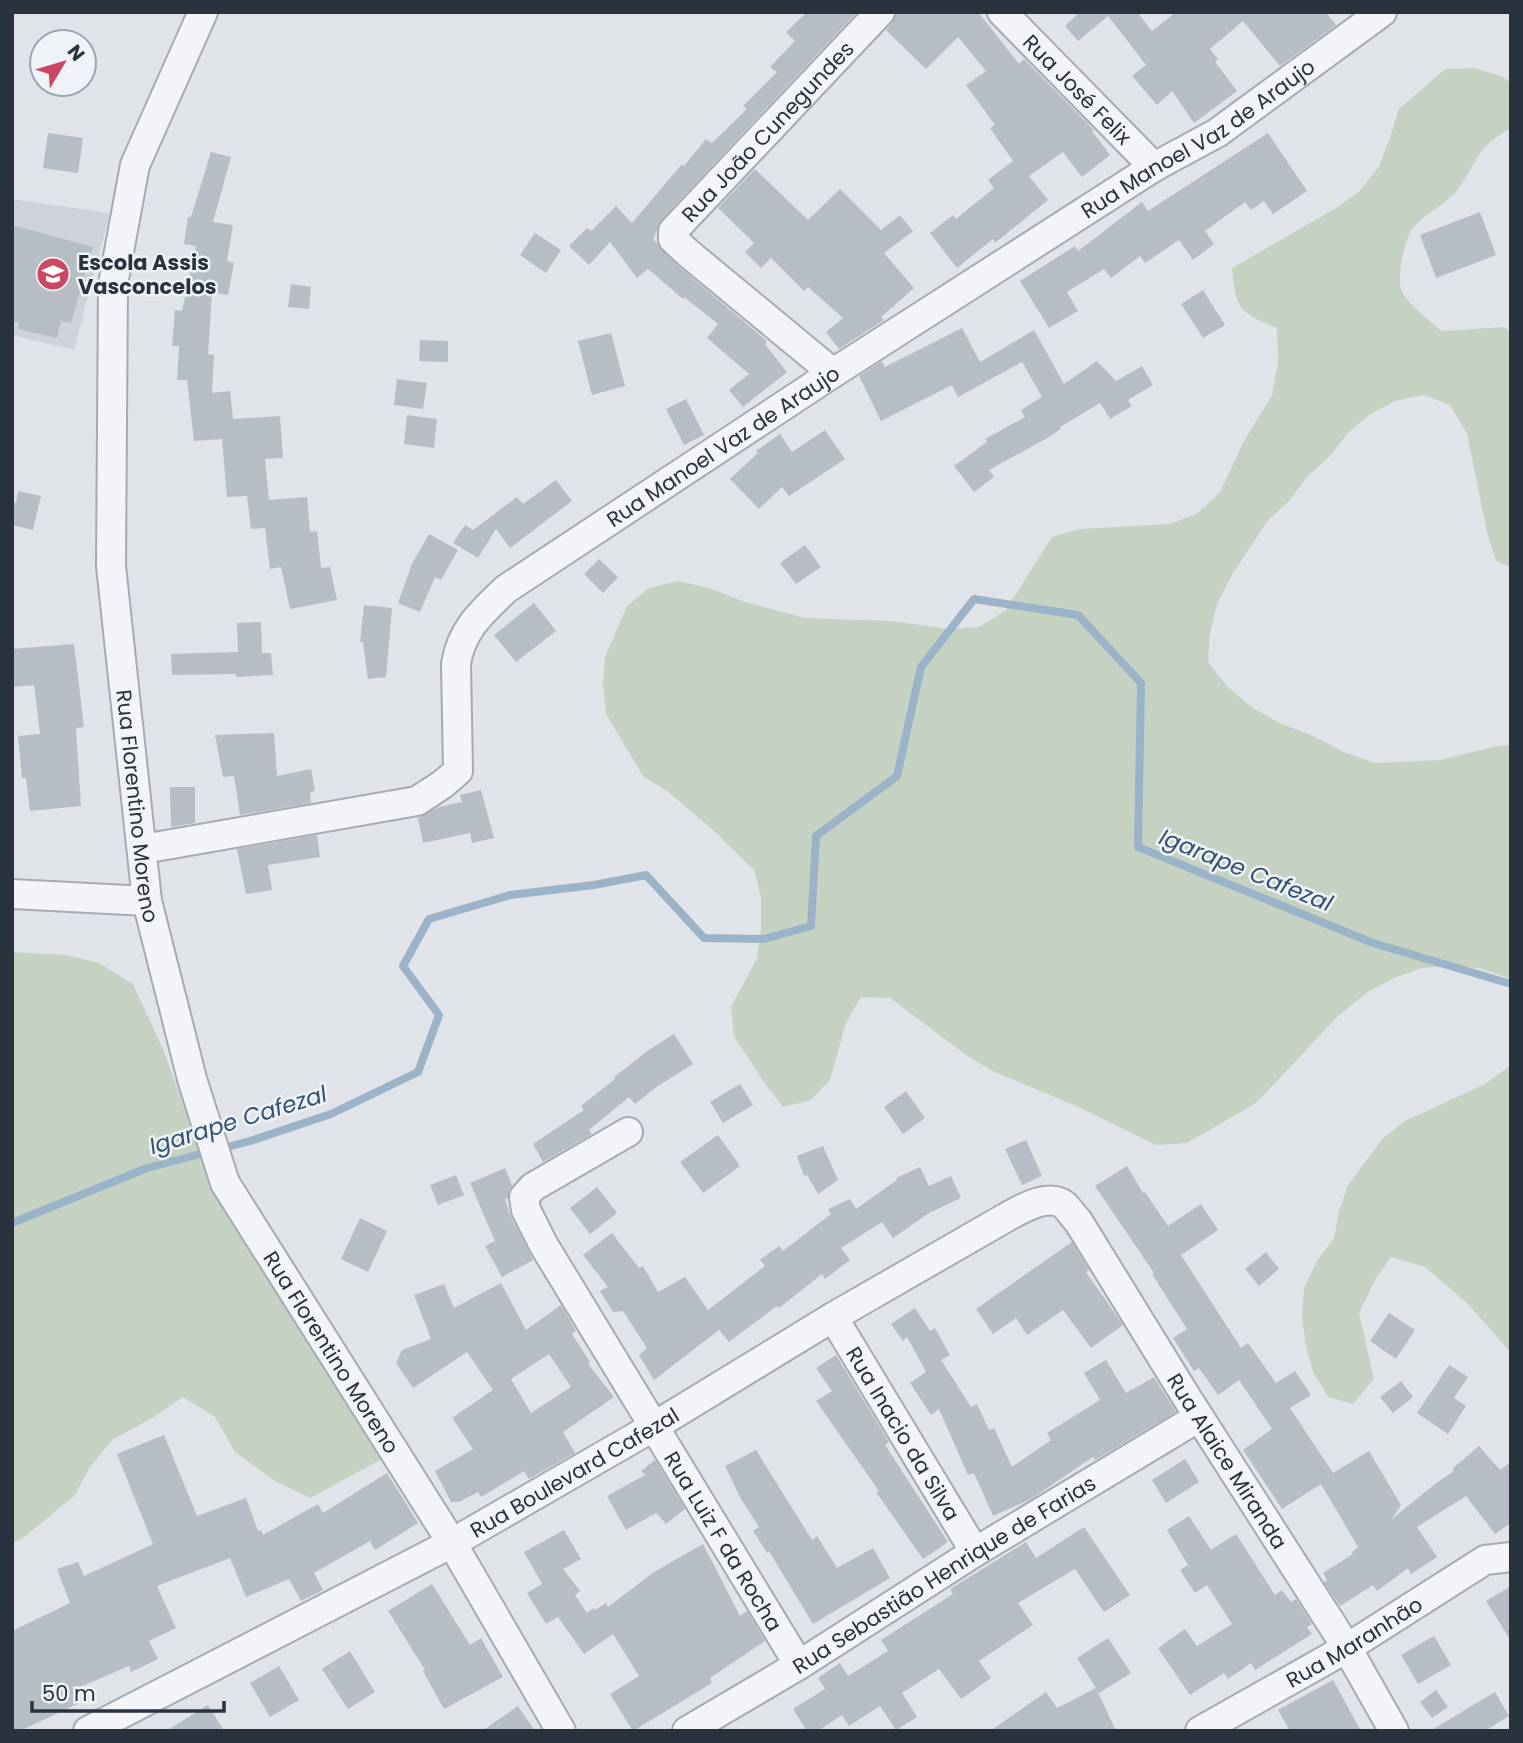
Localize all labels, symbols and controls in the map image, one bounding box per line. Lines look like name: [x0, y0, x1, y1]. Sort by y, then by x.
street label: Rua José Felix: [1017, 27, 1138, 151]
north arrow: [28, 28, 98, 98]
street label: Rua João Cunegundes: [675, 34, 860, 228]
text: N: [61, 39, 91, 67]
street label: Rua Manoel Vaz de Araujo: [1075, 52, 1321, 225]
place label: Escola Assis Vasconcelos: [78, 248, 216, 301]
school or university icon: Escola Assis Vasconcelos: [34, 255, 72, 293]
street label: Rua Manoel Vaz de Araujo: [600, 358, 845, 533]
street label: Rua Florentino Moreno: [110, 688, 166, 926]
water label: Igarape Cafezal: [1155, 821, 1338, 919]
water label: Igarape Cafezal: [145, 1078, 331, 1162]
street label: Rua Florentino Moreno: [257, 1245, 406, 1459]
street label: Rua Inacio da Silva: [840, 1341, 967, 1526]
street label: Rua Alaice Miranda: [1161, 1368, 1294, 1555]
street label: Rua Boulevard Cafezal: [465, 1400, 684, 1544]
street label: Rua Luiz F da Rocha: [658, 1446, 789, 1636]
street label: Rua Sebastião Henrique de Farias: [787, 1468, 1101, 1680]
street label: Rua Maranhão: [1280, 1589, 1428, 1694]
scale bar: [32, 1670, 224, 1714]
text: 50 m: [42, 1679, 96, 1708]

